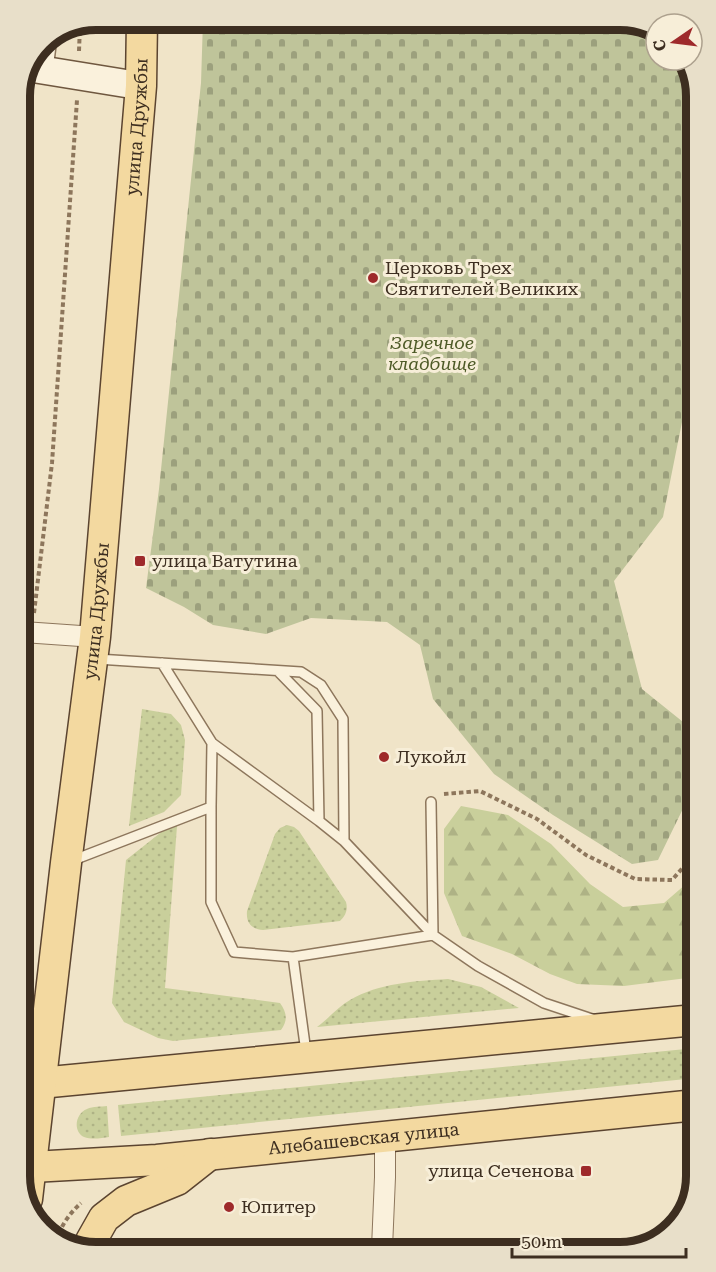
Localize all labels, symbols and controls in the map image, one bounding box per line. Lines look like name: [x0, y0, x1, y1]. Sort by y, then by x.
north arrow: [644, 12, 704, 72]
text: С: [649, 38, 671, 53]
street label: улица Дружбы: [121, 58, 151, 196]
place label: Церковь Трех Святителей Великих: [385, 257, 579, 299]
marker: Церковь Трех Святителей Великих: [366, 271, 380, 285]
park label: Заречное кладбище: [388, 332, 476, 374]
street label: улица Дружбы: [79, 541, 113, 681]
place label: улица Ватутина: [152, 550, 298, 571]
marker: улица Ватутина: [133, 554, 147, 568]
place label: Лукойл: [396, 746, 466, 767]
marker: Лукойл: [377, 750, 391, 764]
street label: Алебашевская улица: [267, 1118, 460, 1159]
place label: улица Сеченова: [428, 1160, 574, 1181]
marker: улица Сеченова: [579, 1164, 593, 1178]
place label: Юпитер: [241, 1196, 316, 1217]
marker: Юпитер: [222, 1200, 236, 1214]
scale bar: [512, 1221, 686, 1259]
text: 50 m: [521, 1231, 562, 1252]

